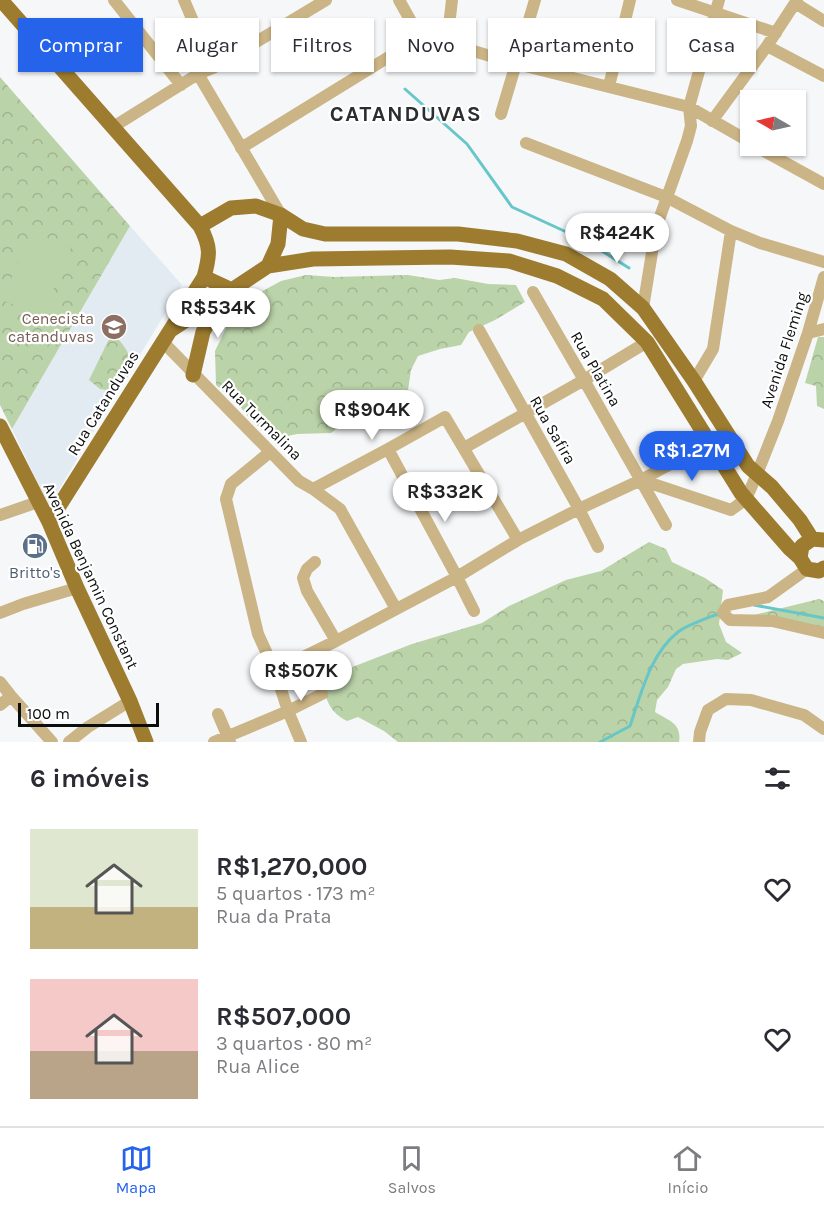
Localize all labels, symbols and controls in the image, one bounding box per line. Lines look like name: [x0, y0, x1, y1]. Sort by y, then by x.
chip: Comprar: [18, 18, 143, 72]
chip: Alugar: [155, 18, 259, 72]
chip: Filtros: [271, 18, 374, 72]
chip: Novo: [386, 18, 476, 72]
chip: Apartamento: [488, 18, 655, 72]
chip: Casa: [667, 18, 756, 72]
north arrow: [740, 90, 806, 156]
map controls: [740, 90, 806, 156]
district label: CATANDUVAS: [330, 101, 482, 127]
pin: R$424K: [568, 213, 666, 264]
text: R$424K: [579, 221, 655, 244]
pin: R$534K: [169, 288, 267, 339]
street label: Avenida Fleming: [756, 289, 812, 411]
text: R$534K: [180, 296, 256, 319]
place label: Cenecista catanduvas: [8, 309, 94, 346]
school or university icon: Cenecista catanduvas: [99, 312, 129, 342]
street label: Rua Platina: [567, 328, 625, 410]
street label: Rua Catanduvas: [63, 347, 143, 459]
street label: Rua Turmalina: [218, 376, 306, 464]
pin: R$904K: [323, 390, 421, 441]
street label: Rua Safira: [526, 393, 580, 467]
text: R$904K: [334, 398, 410, 421]
pin: R$1.27M: [637, 431, 747, 482]
text: R$1.27M: [653, 439, 731, 462]
pin: R$332K: [396, 472, 494, 523]
street label: Avenida Benjamin Constant: [39, 480, 143, 672]
text: R$332K: [407, 480, 483, 503]
fuel station icon: Britto's: [20, 531, 50, 561]
place label: Britto's: [9, 563, 61, 582]
pin: R$507K: [252, 651, 350, 702]
text: R$507K: [264, 659, 338, 682]
scale bar: [18, 700, 159, 728]
text: 100 m: [27, 704, 70, 723]
icon: filters: [761, 762, 794, 795]
text: 6 imóveis: [30, 763, 150, 794]
text: R$1,270,000: [216, 851, 368, 882]
icon: home: [78, 853, 150, 925]
icon: heart: [761, 873, 794, 906]
text: 5 quartos · 173 m²: [216, 882, 375, 905]
text: Rua da Prata: [216, 905, 332, 928]
text: R$507,000: [216, 1001, 351, 1032]
icon: home: [78, 1003, 150, 1075]
icon: heart: [761, 1023, 794, 1056]
text: 3 quartos · 80 m²: [216, 1032, 372, 1055]
text: Rua Alice: [216, 1055, 300, 1078]
tab: Mapa: [116, 1142, 156, 1197]
tab: Salvos: [388, 1142, 436, 1197]
tab: Início: [668, 1142, 708, 1197]

